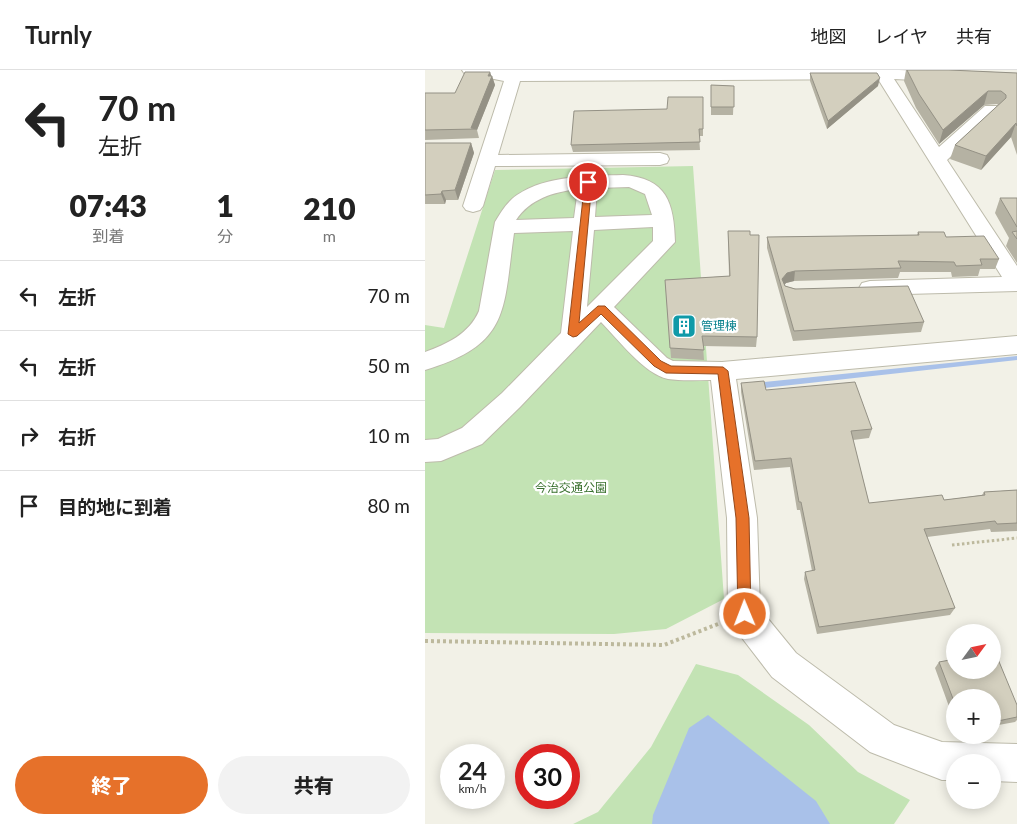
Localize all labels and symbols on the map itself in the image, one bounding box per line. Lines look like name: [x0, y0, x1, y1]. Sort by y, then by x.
pin: [567, 161, 609, 203]
building icon: 管理棟: [671, 313, 697, 339]
place label: 管理棟: [701, 318, 737, 333]
park label: 今治交通公園: [535, 480, 607, 495]
position arrow: [718, 587, 770, 639]
north arrow: [946, 624, 1001, 679]
speed limit sign: 30: [515, 744, 580, 809]

